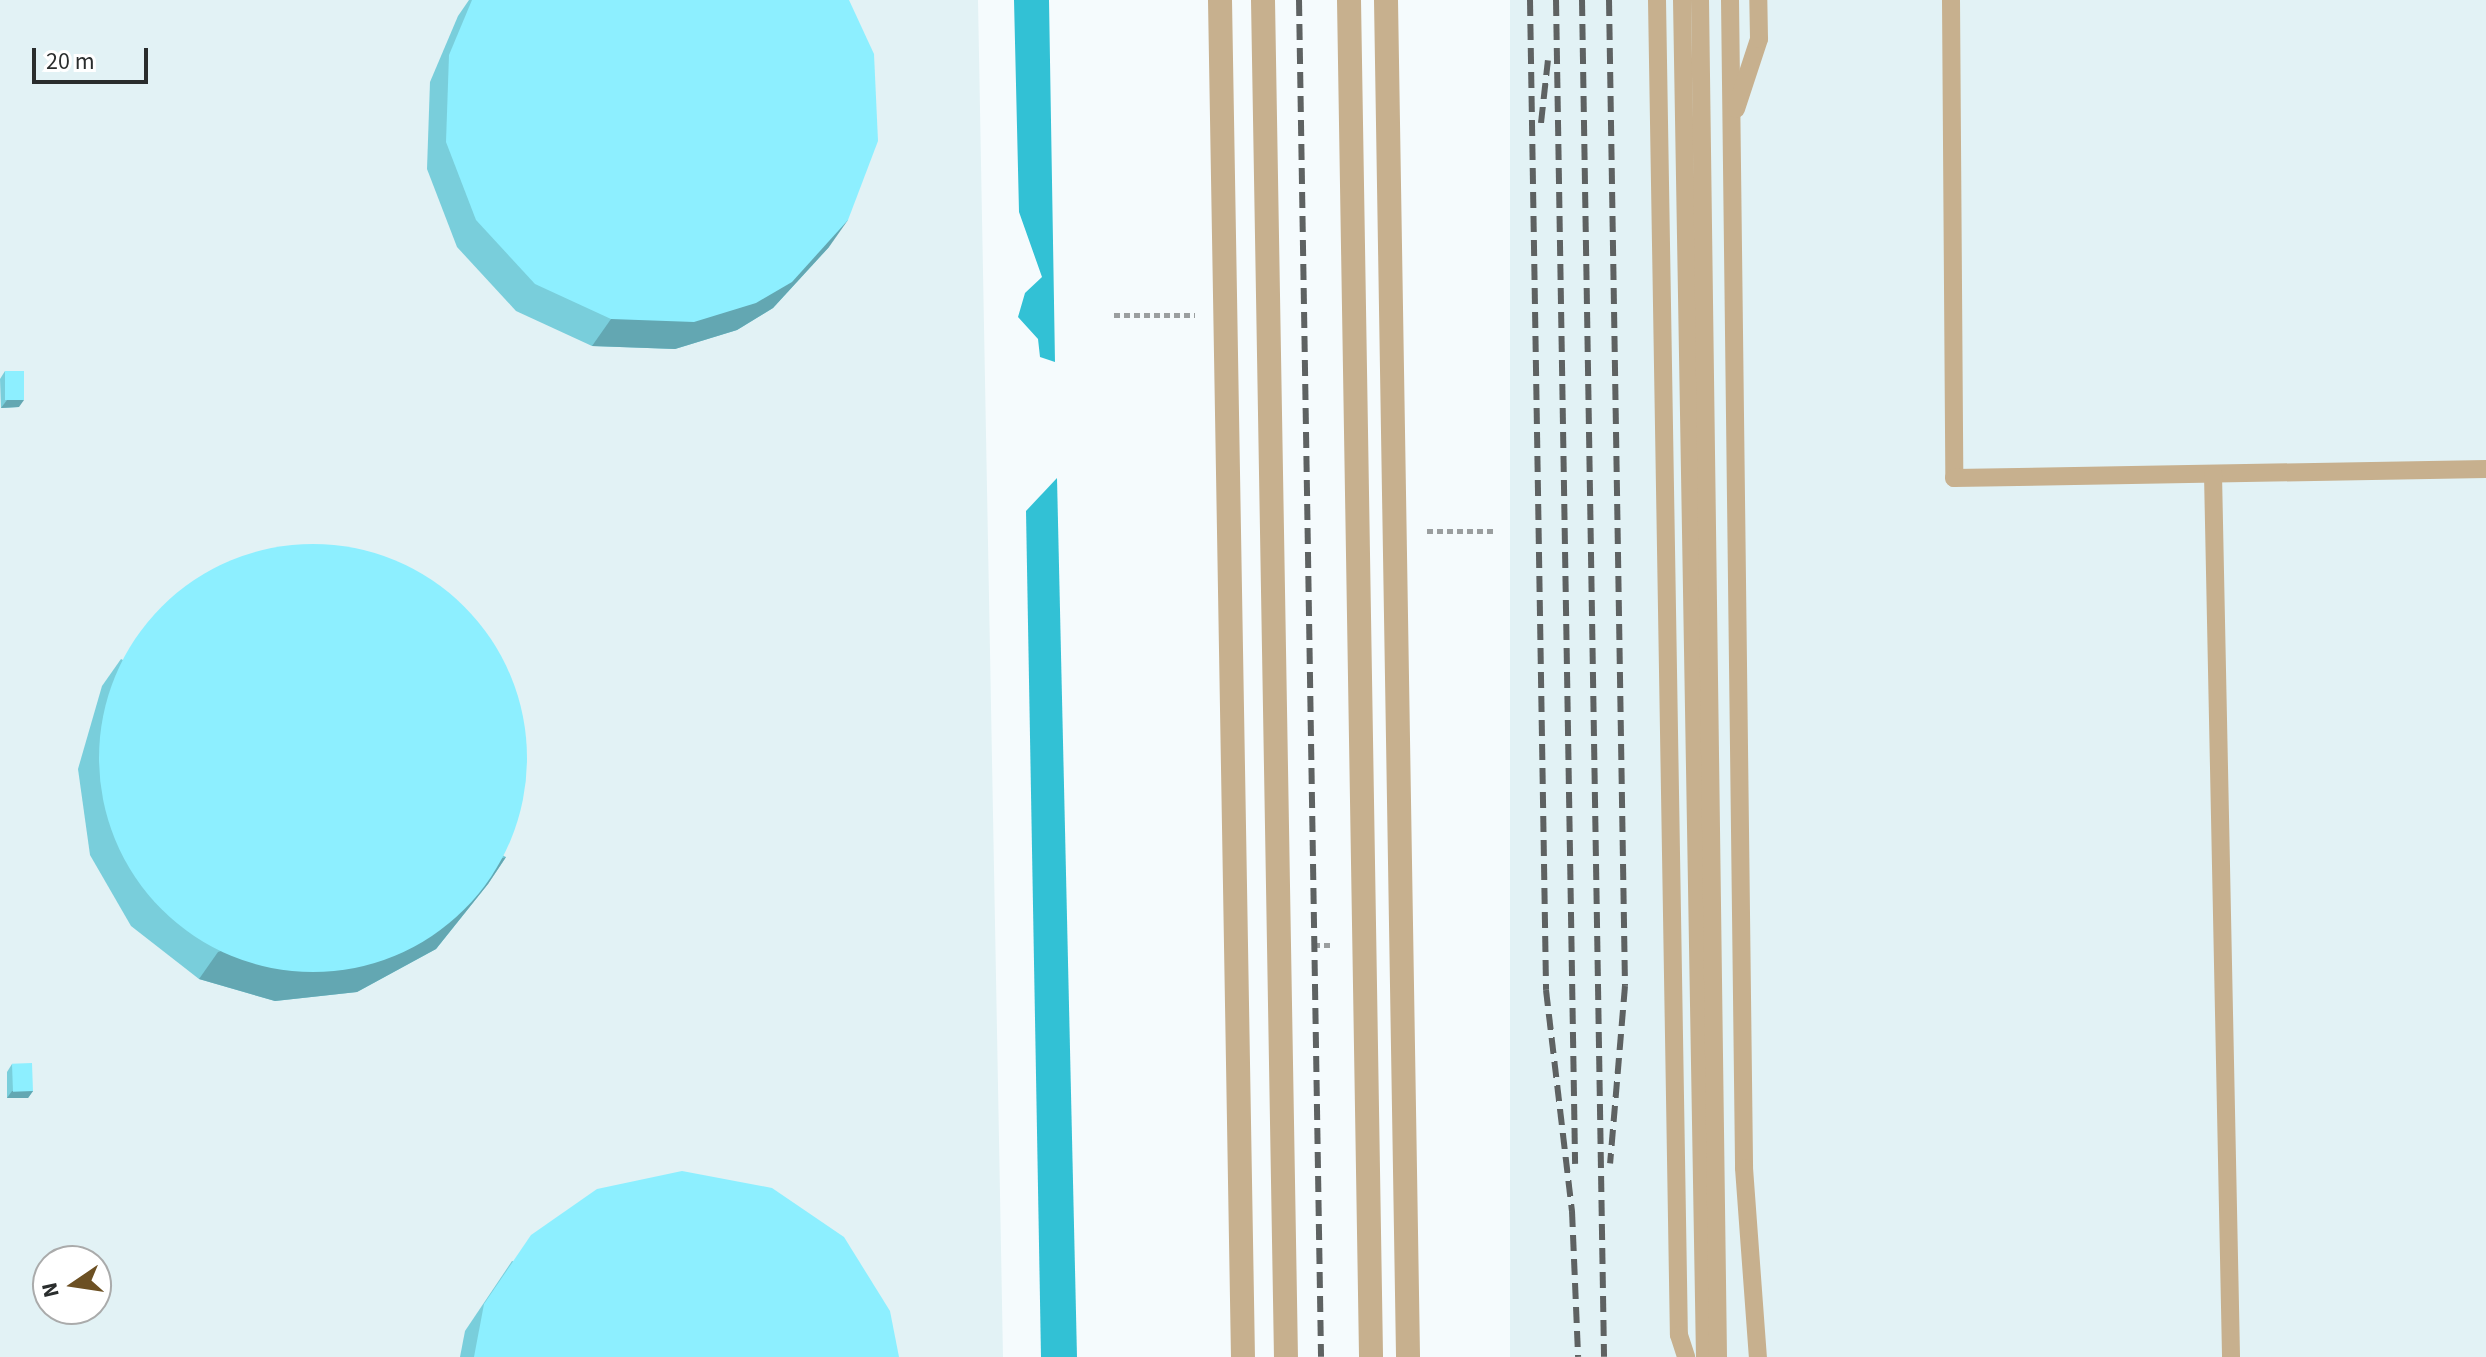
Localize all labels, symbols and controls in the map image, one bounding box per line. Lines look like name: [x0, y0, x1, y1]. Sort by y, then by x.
scale bar: [36, 32, 152, 82]
text: 20 m: [46, 44, 95, 79]
north arrow: [32, 1245, 112, 1325]
text: N: [33, 1279, 68, 1301]

